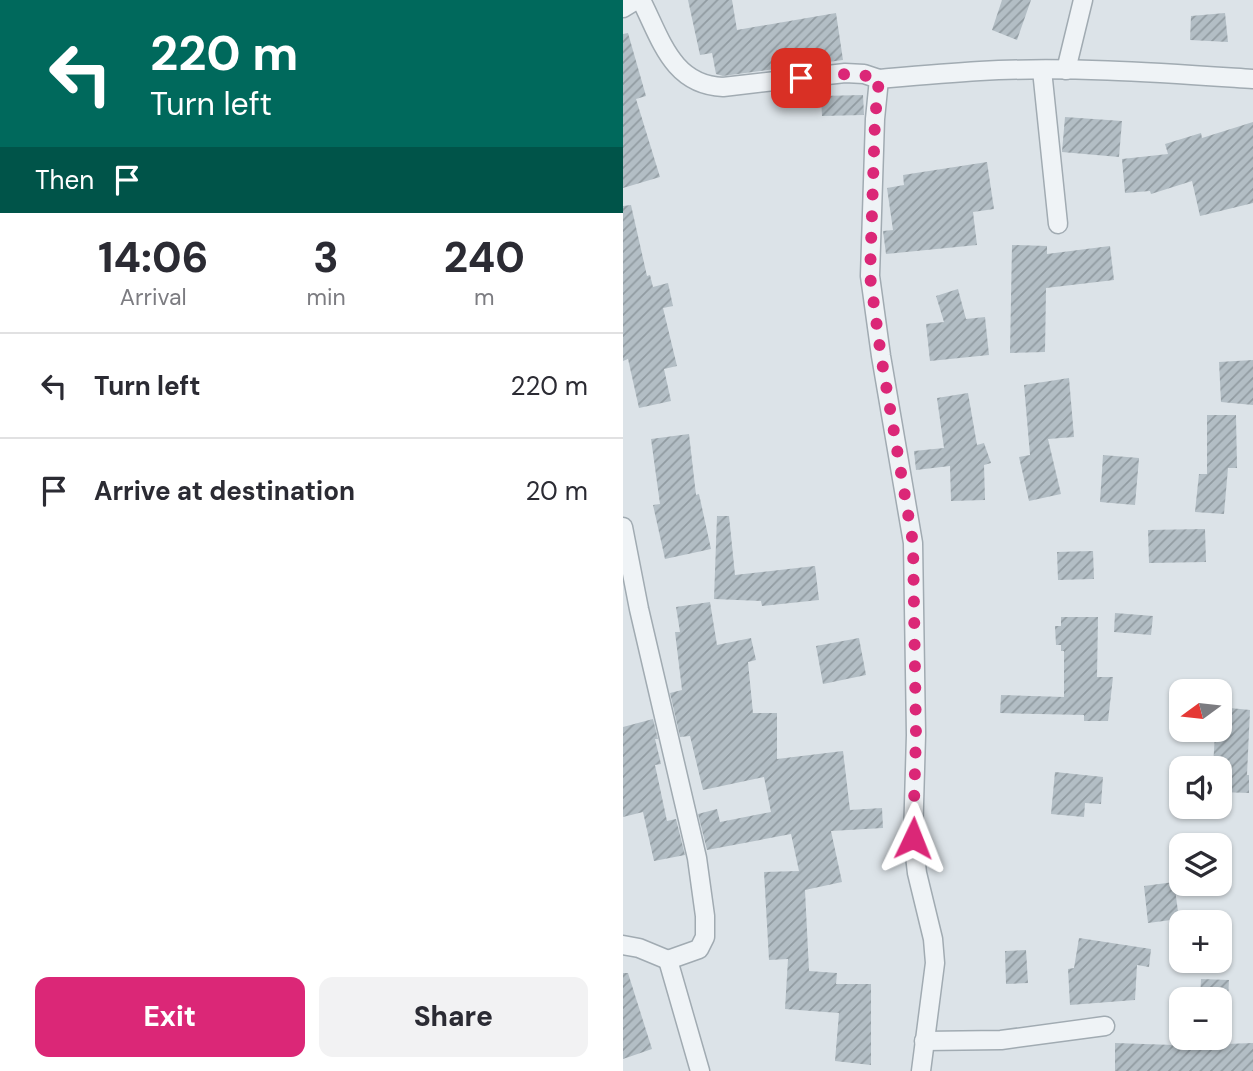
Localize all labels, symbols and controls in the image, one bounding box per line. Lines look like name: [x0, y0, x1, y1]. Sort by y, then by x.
text: 220 m: [150, 21, 298, 85]
icon: left: [35, 28, 126, 119]
pin: [771, 48, 831, 108]
icon: arrive: [782, 59, 820, 97]
text: Turn left: [150, 83, 272, 125]
icon: arrive: [108, 161, 146, 199]
text: Then: [35, 163, 94, 197]
text: 14:06: [98, 230, 208, 285]
text: 3: [313, 230, 339, 285]
text: 240: [444, 230, 525, 285]
text: Arrival: [120, 282, 187, 312]
text: min: [306, 282, 346, 312]
text: m: [474, 282, 495, 312]
icon: left: [35, 367, 73, 405]
text: Turn left: [94, 369, 201, 403]
text: 220 m: [510, 369, 588, 403]
icon: arrive: [35, 472, 73, 510]
text: Arrive at destination: [94, 474, 355, 508]
text: 20 m: [525, 474, 588, 508]
north arrow: [1169, 679, 1232, 742]
map controls: [1169, 679, 1232, 1050]
button: sound: [1169, 756, 1232, 819]
position arrow: [876, 801, 950, 875]
button: layers: [1169, 833, 1232, 896]
button: +: [1169, 910, 1232, 973]
button: Exit: [35, 977, 305, 1057]
button: Share: [319, 977, 588, 1057]
button: −: [1169, 987, 1232, 1050]

